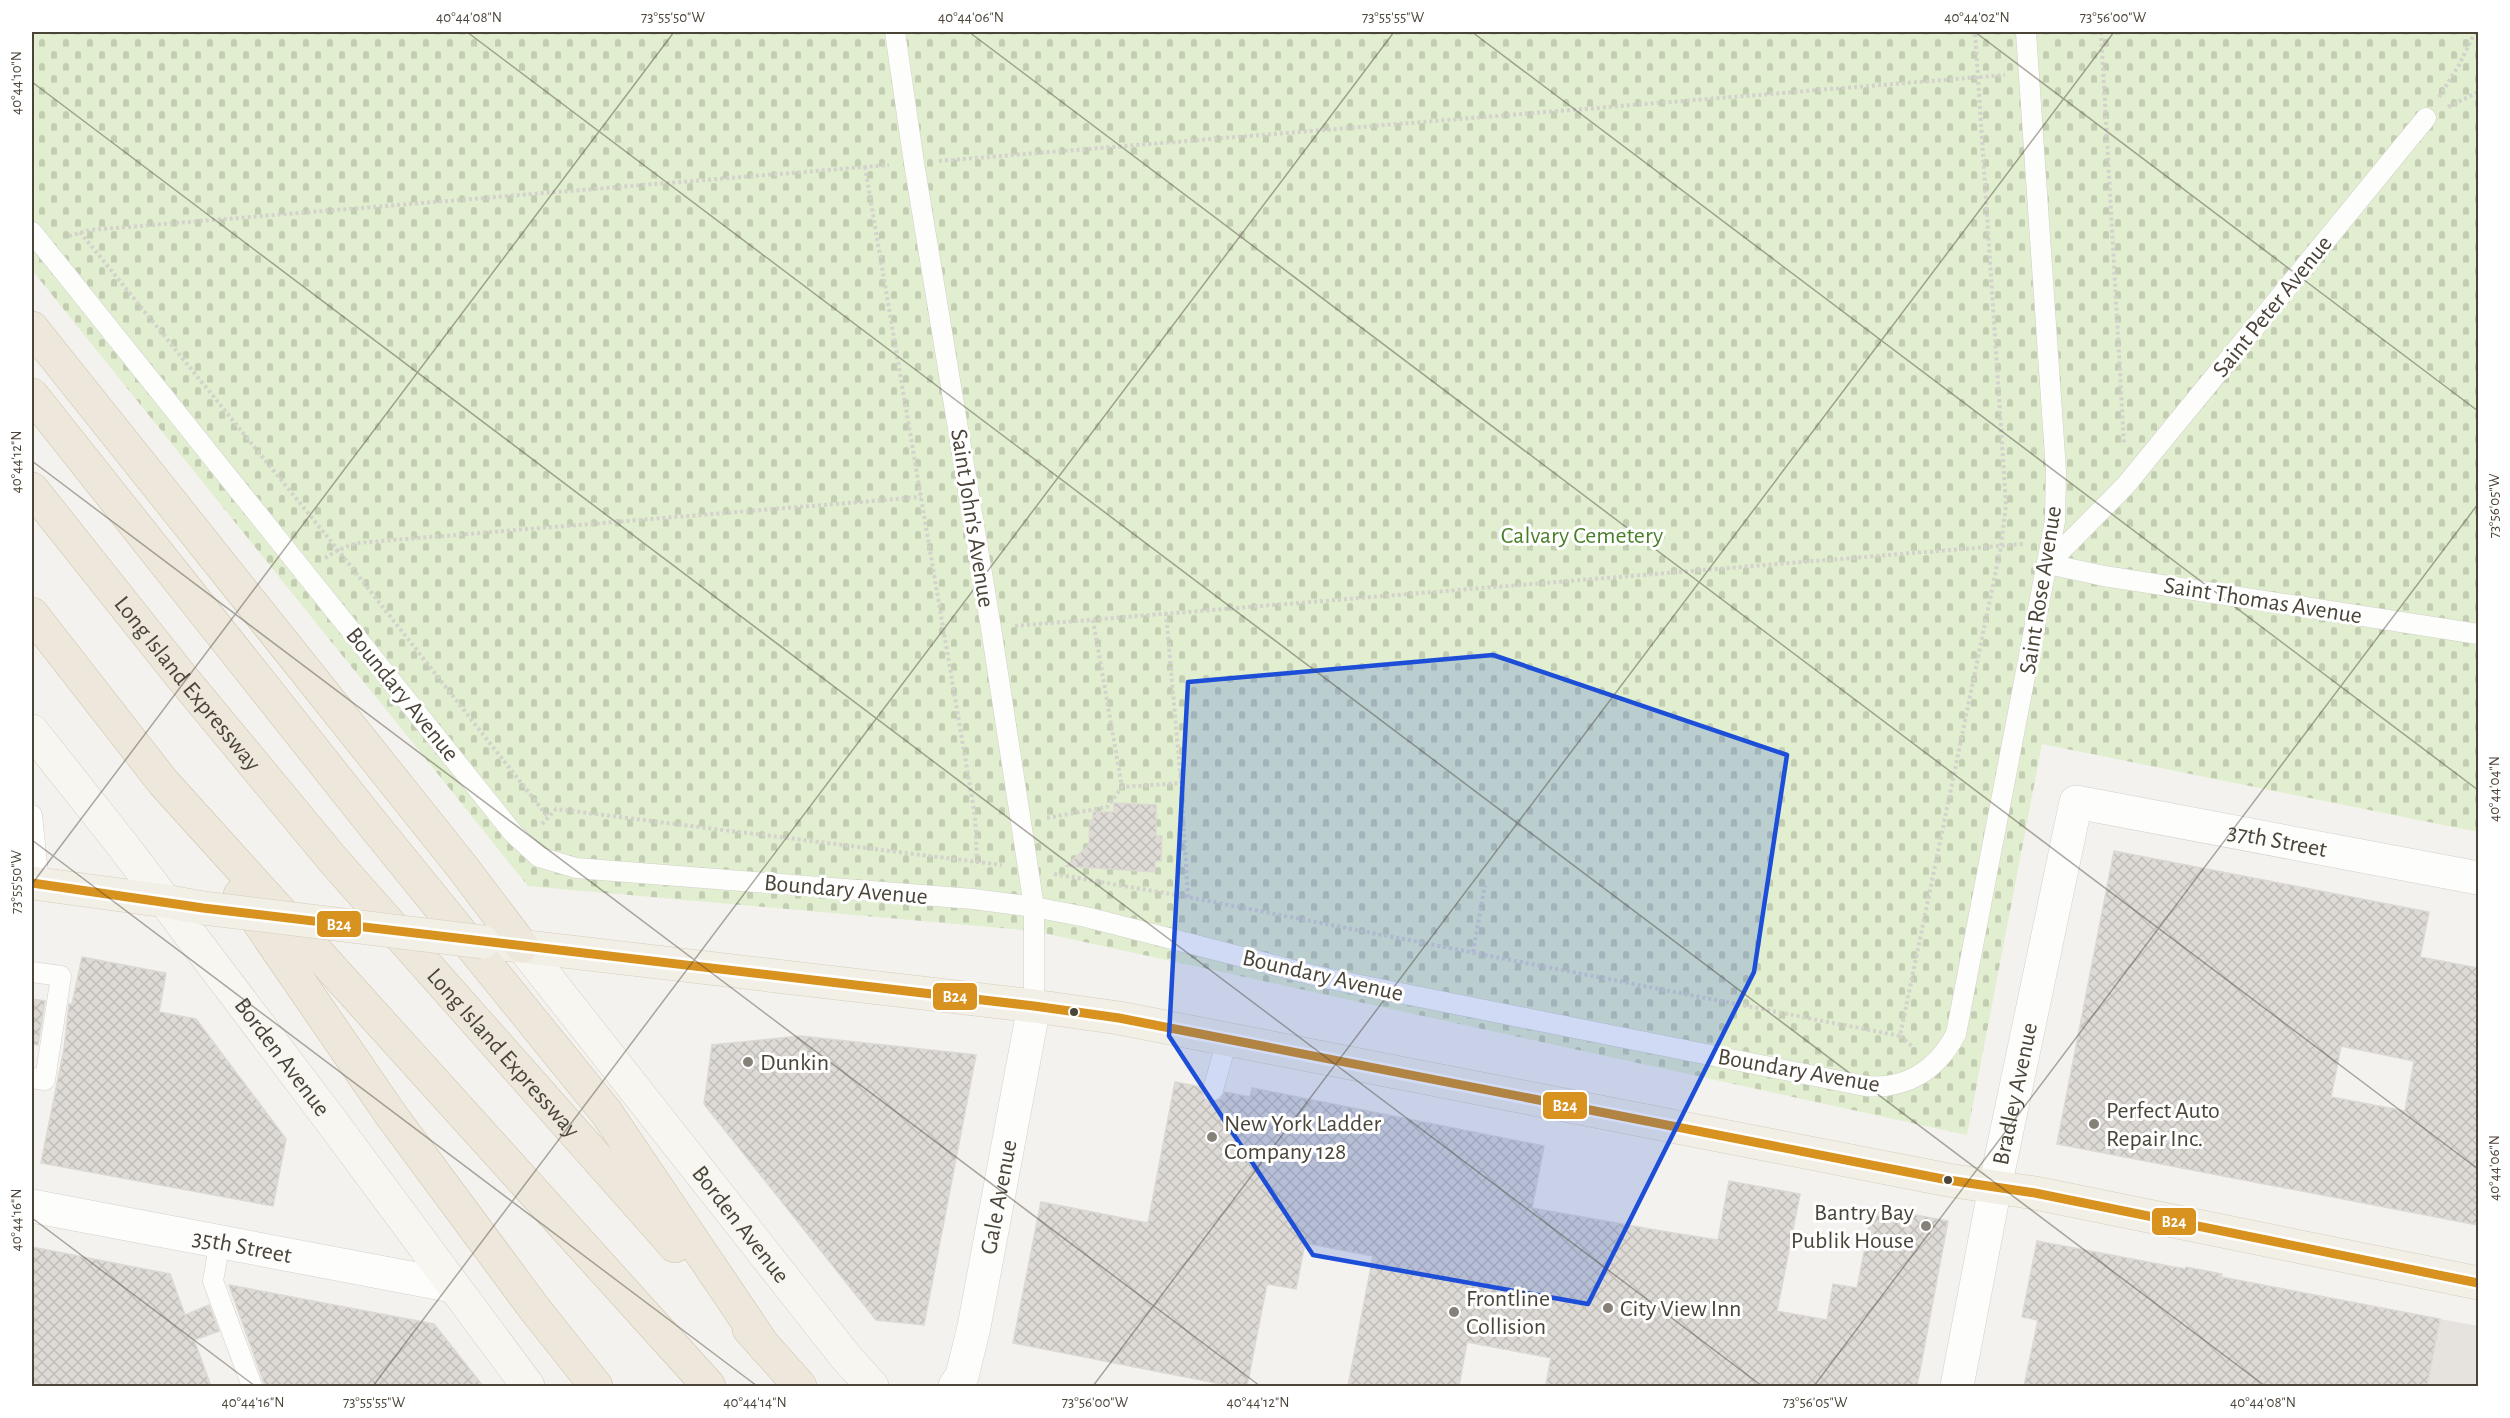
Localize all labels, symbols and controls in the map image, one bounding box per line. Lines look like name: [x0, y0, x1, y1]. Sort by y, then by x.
text: 40°44'08"N: [436, 10, 502, 25]
text: 73°55'50"W: [641, 10, 706, 25]
text: 40°44'06"N: [938, 10, 1004, 25]
text: 73°55'55"W: [1362, 10, 1425, 25]
text: 40°44'02"N: [1944, 10, 2010, 25]
text: 73°56'00"W: [2080, 10, 2147, 25]
text: 40°44'10"N: [9, 51, 24, 115]
street label: Saint Peter Avenue: [2209, 231, 2337, 382]
street label: Saint John's Avenue: [946, 427, 998, 609]
text: 40°44'12"N: [9, 431, 24, 493]
text: 73°56'05"W: [2487, 473, 2502, 538]
street label: Saint Rose Avenue: [2016, 504, 2066, 676]
park label: Calvary Cemetery: [1501, 524, 1663, 548]
street label: Saint Thomas Avenue: [2162, 573, 2364, 629]
street label: Long Island Expressway: [109, 592, 265, 776]
street label: Boundary Avenue: [341, 623, 463, 766]
text: 40°44'04"N: [2487, 756, 2502, 822]
street label: 37th Street: [2226, 820, 2329, 862]
text: 73°55'50"W: [9, 849, 24, 914]
street label: Boundary Avenue: [763, 871, 929, 909]
line badge: B24: [316, 910, 362, 938]
text: B24: [327, 917, 351, 933]
street label: Boundary Avenue: [1240, 946, 1406, 1006]
street label: Long Island Expressway: [422, 964, 584, 1142]
line badge: B24: [932, 982, 978, 1011]
text: B24: [943, 989, 967, 1005]
street label: Borden Avenue: [229, 994, 334, 1121]
unlabelled marker: [1068, 1006, 1080, 1018]
street label: Bradley Avenue: [1989, 1020, 2042, 1167]
street label: Boundary Avenue: [1716, 1045, 1882, 1097]
place label: Dunkin: [760, 1051, 829, 1075]
marker: Dunkin: [741, 1055, 755, 1069]
line badge: B24: [1542, 1091, 1588, 1120]
text: B24: [1553, 1098, 1577, 1114]
place label: Perfect Auto Repair Inc.: [2106, 1099, 2220, 1151]
place label: New York Ladder Company 128: [1224, 1112, 1381, 1164]
marker: Perfect Auto Repair Inc.: [2087, 1117, 2101, 1131]
marker: New York Ladder Company 128: [1205, 1130, 1219, 1144]
text: 40°44'06"N: [2487, 1135, 2502, 1201]
street label: Gale Avenue: [977, 1138, 1022, 1256]
street label: Borden Avenue: [687, 1162, 794, 1288]
unlabelled marker: [1942, 1174, 1954, 1186]
text: 40°44'16"N: [9, 1188, 24, 1252]
place label: Bantry Bay Publik House: [1791, 1201, 1914, 1253]
line badge: B24: [2151, 1207, 2197, 1236]
text: B24: [2162, 1214, 2186, 1230]
marker: Bantry Bay Publik House: [1919, 1219, 1933, 1233]
street label: 35th Street: [190, 1226, 294, 1268]
place label: Frontline Collision: [1466, 1287, 1550, 1339]
place label: City View Inn: [1620, 1297, 1741, 1321]
marker: City View Inn: [1601, 1301, 1615, 1315]
marker: Frontline Collision: [1447, 1305, 1461, 1319]
text: 40°44'16"N: [221, 1395, 285, 1410]
text: 73°55'55"W: [343, 1395, 406, 1410]
text: 40°44'14"N: [723, 1395, 787, 1410]
text: 73°56'00"W: [1062, 1395, 1129, 1410]
text: 40°44'12"N: [1227, 1395, 1289, 1410]
text: 73°56'05"W: [1783, 1395, 1848, 1410]
text: 40°44'08"N: [2230, 1395, 2296, 1410]

